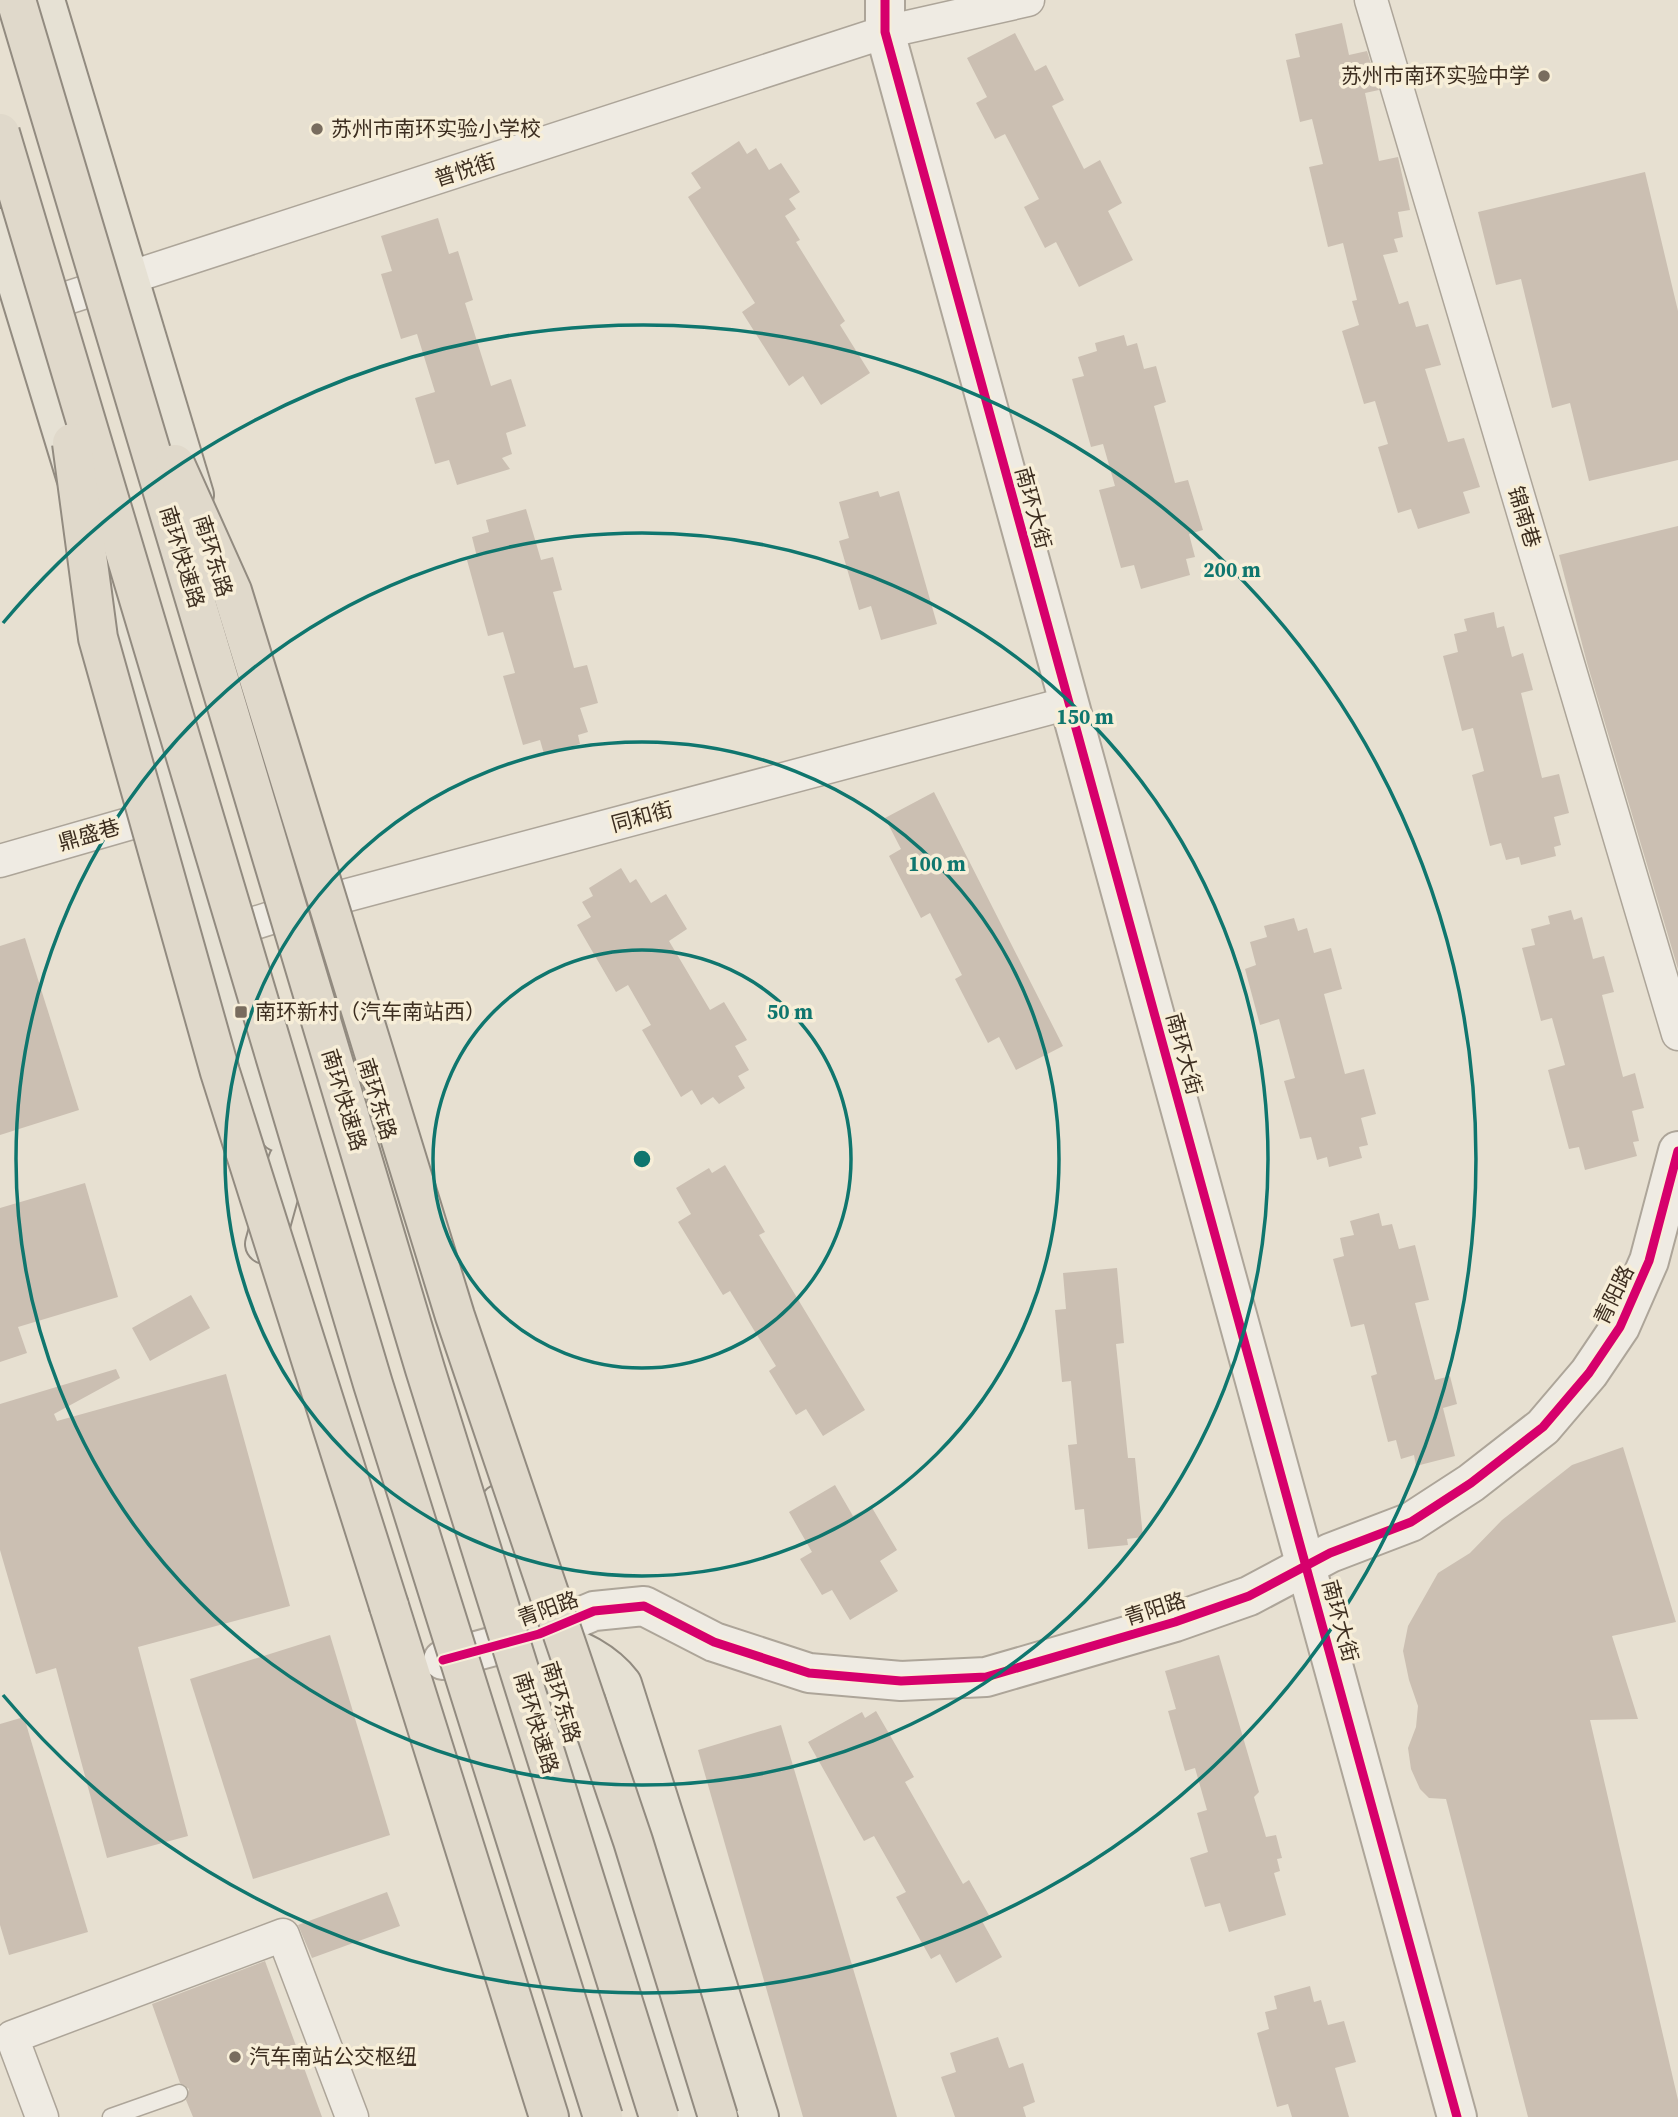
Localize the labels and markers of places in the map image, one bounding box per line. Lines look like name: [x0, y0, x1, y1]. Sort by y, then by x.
place label: 苏州市南环实验中学: [1341, 61, 1530, 90]
marker: 苏州市南环实验中学: [1536, 68, 1552, 84]
place label: 苏州市南环实验小学校: [331, 114, 541, 143]
marker: 苏州市南环实验小学校: [309, 121, 325, 137]
place label: 南环新村（汽车南站西）: [255, 997, 486, 1026]
marker: 南环新村（汽车南站西）: [233, 1004, 249, 1020]
centre of rings: [630, 1147, 654, 1171]
place label: 汽车南站公交枢纽: [249, 2042, 417, 2071]
marker: 汽车南站公交枢纽: [227, 2049, 243, 2065]

